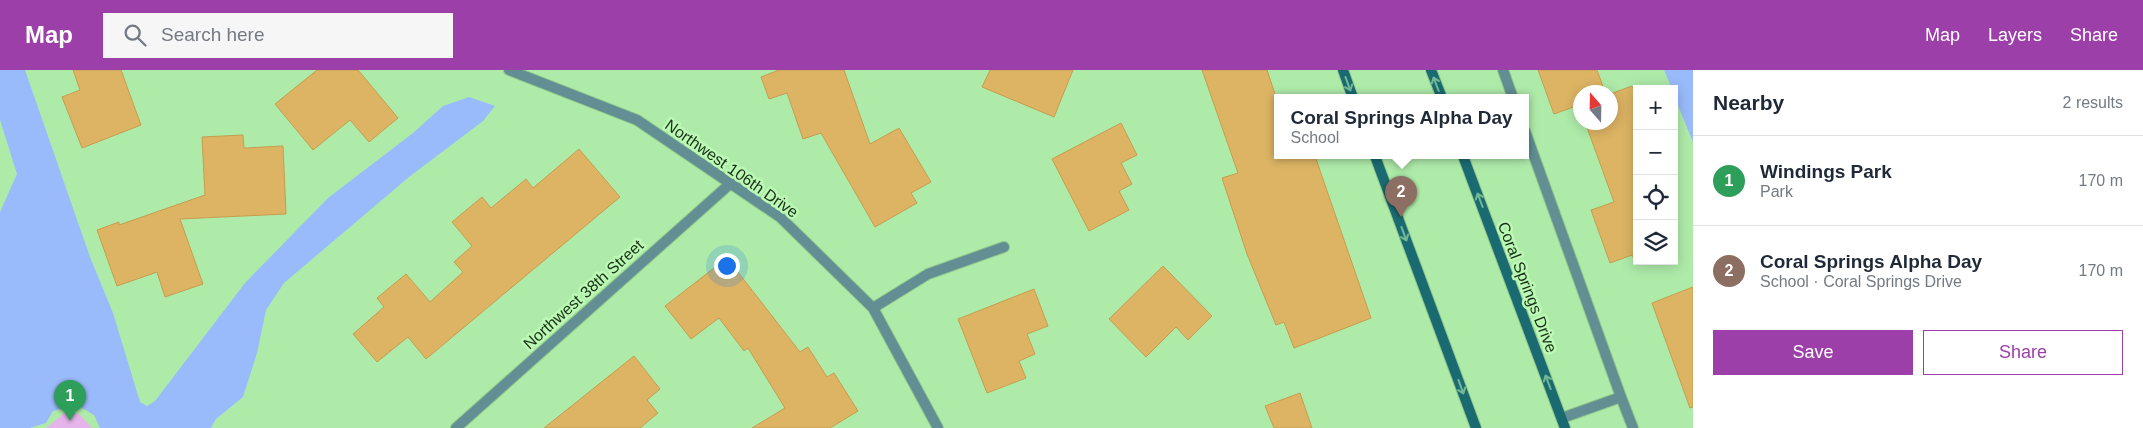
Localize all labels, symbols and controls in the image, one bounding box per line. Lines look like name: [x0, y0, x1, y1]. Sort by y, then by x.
search box: [103, 13, 453, 58]
text: Map: [25, 21, 73, 48]
icon: search: [121, 21, 149, 49]
text: Search here: [161, 24, 265, 45]
text: Map: [1925, 25, 1960, 45]
text: Layers: [1988, 25, 2042, 45]
text: Share: [2070, 25, 2118, 45]
one-way arrow: [1344, 76, 1353, 91]
one-way arrow: [1431, 77, 1440, 92]
north arrow: [1573, 85, 1618, 130]
map controls: [1633, 85, 1678, 265]
button: +: [1633, 85, 1678, 130]
text: Nearby: [1713, 91, 1784, 114]
popup: [1274, 94, 1529, 159]
text: 2 results: [2063, 94, 2123, 111]
text: Coral Springs Alpha Day: [1290, 107, 1513, 128]
street label: Northwest 106th Drive: [662, 116, 802, 221]
text: School: [1290, 129, 1339, 146]
button: −: [1633, 130, 1678, 175]
text: Windings Park: [1760, 161, 1892, 182]
text: 1: [1725, 172, 1733, 189]
text: 170 m: [2079, 172, 2123, 189]
button: locate: [1633, 175, 1678, 220]
pin: 2: [1385, 176, 1417, 217]
text: Park: [1760, 183, 1793, 200]
one-way arrow: [1475, 193, 1484, 208]
street label: Coral Springs Drive: [1495, 219, 1560, 355]
button: layers: [1633, 220, 1678, 265]
one-way arrow: [1400, 226, 1409, 241]
street label: Northwest 38th Street: [520, 236, 647, 352]
text: Coral Springs Alpha Day: [1760, 251, 1982, 272]
your location: [714, 253, 740, 279]
text: 2: [1725, 262, 1733, 279]
text: 170 m: [2079, 262, 2123, 279]
text: School · Coral Springs Drive: [1760, 273, 1962, 290]
button: Save: [1713, 330, 1913, 375]
button: Share: [1923, 330, 2123, 375]
one-way arrow: [1543, 375, 1552, 391]
one-way arrow: [1457, 378, 1466, 394]
pin: 1: [54, 380, 86, 421]

